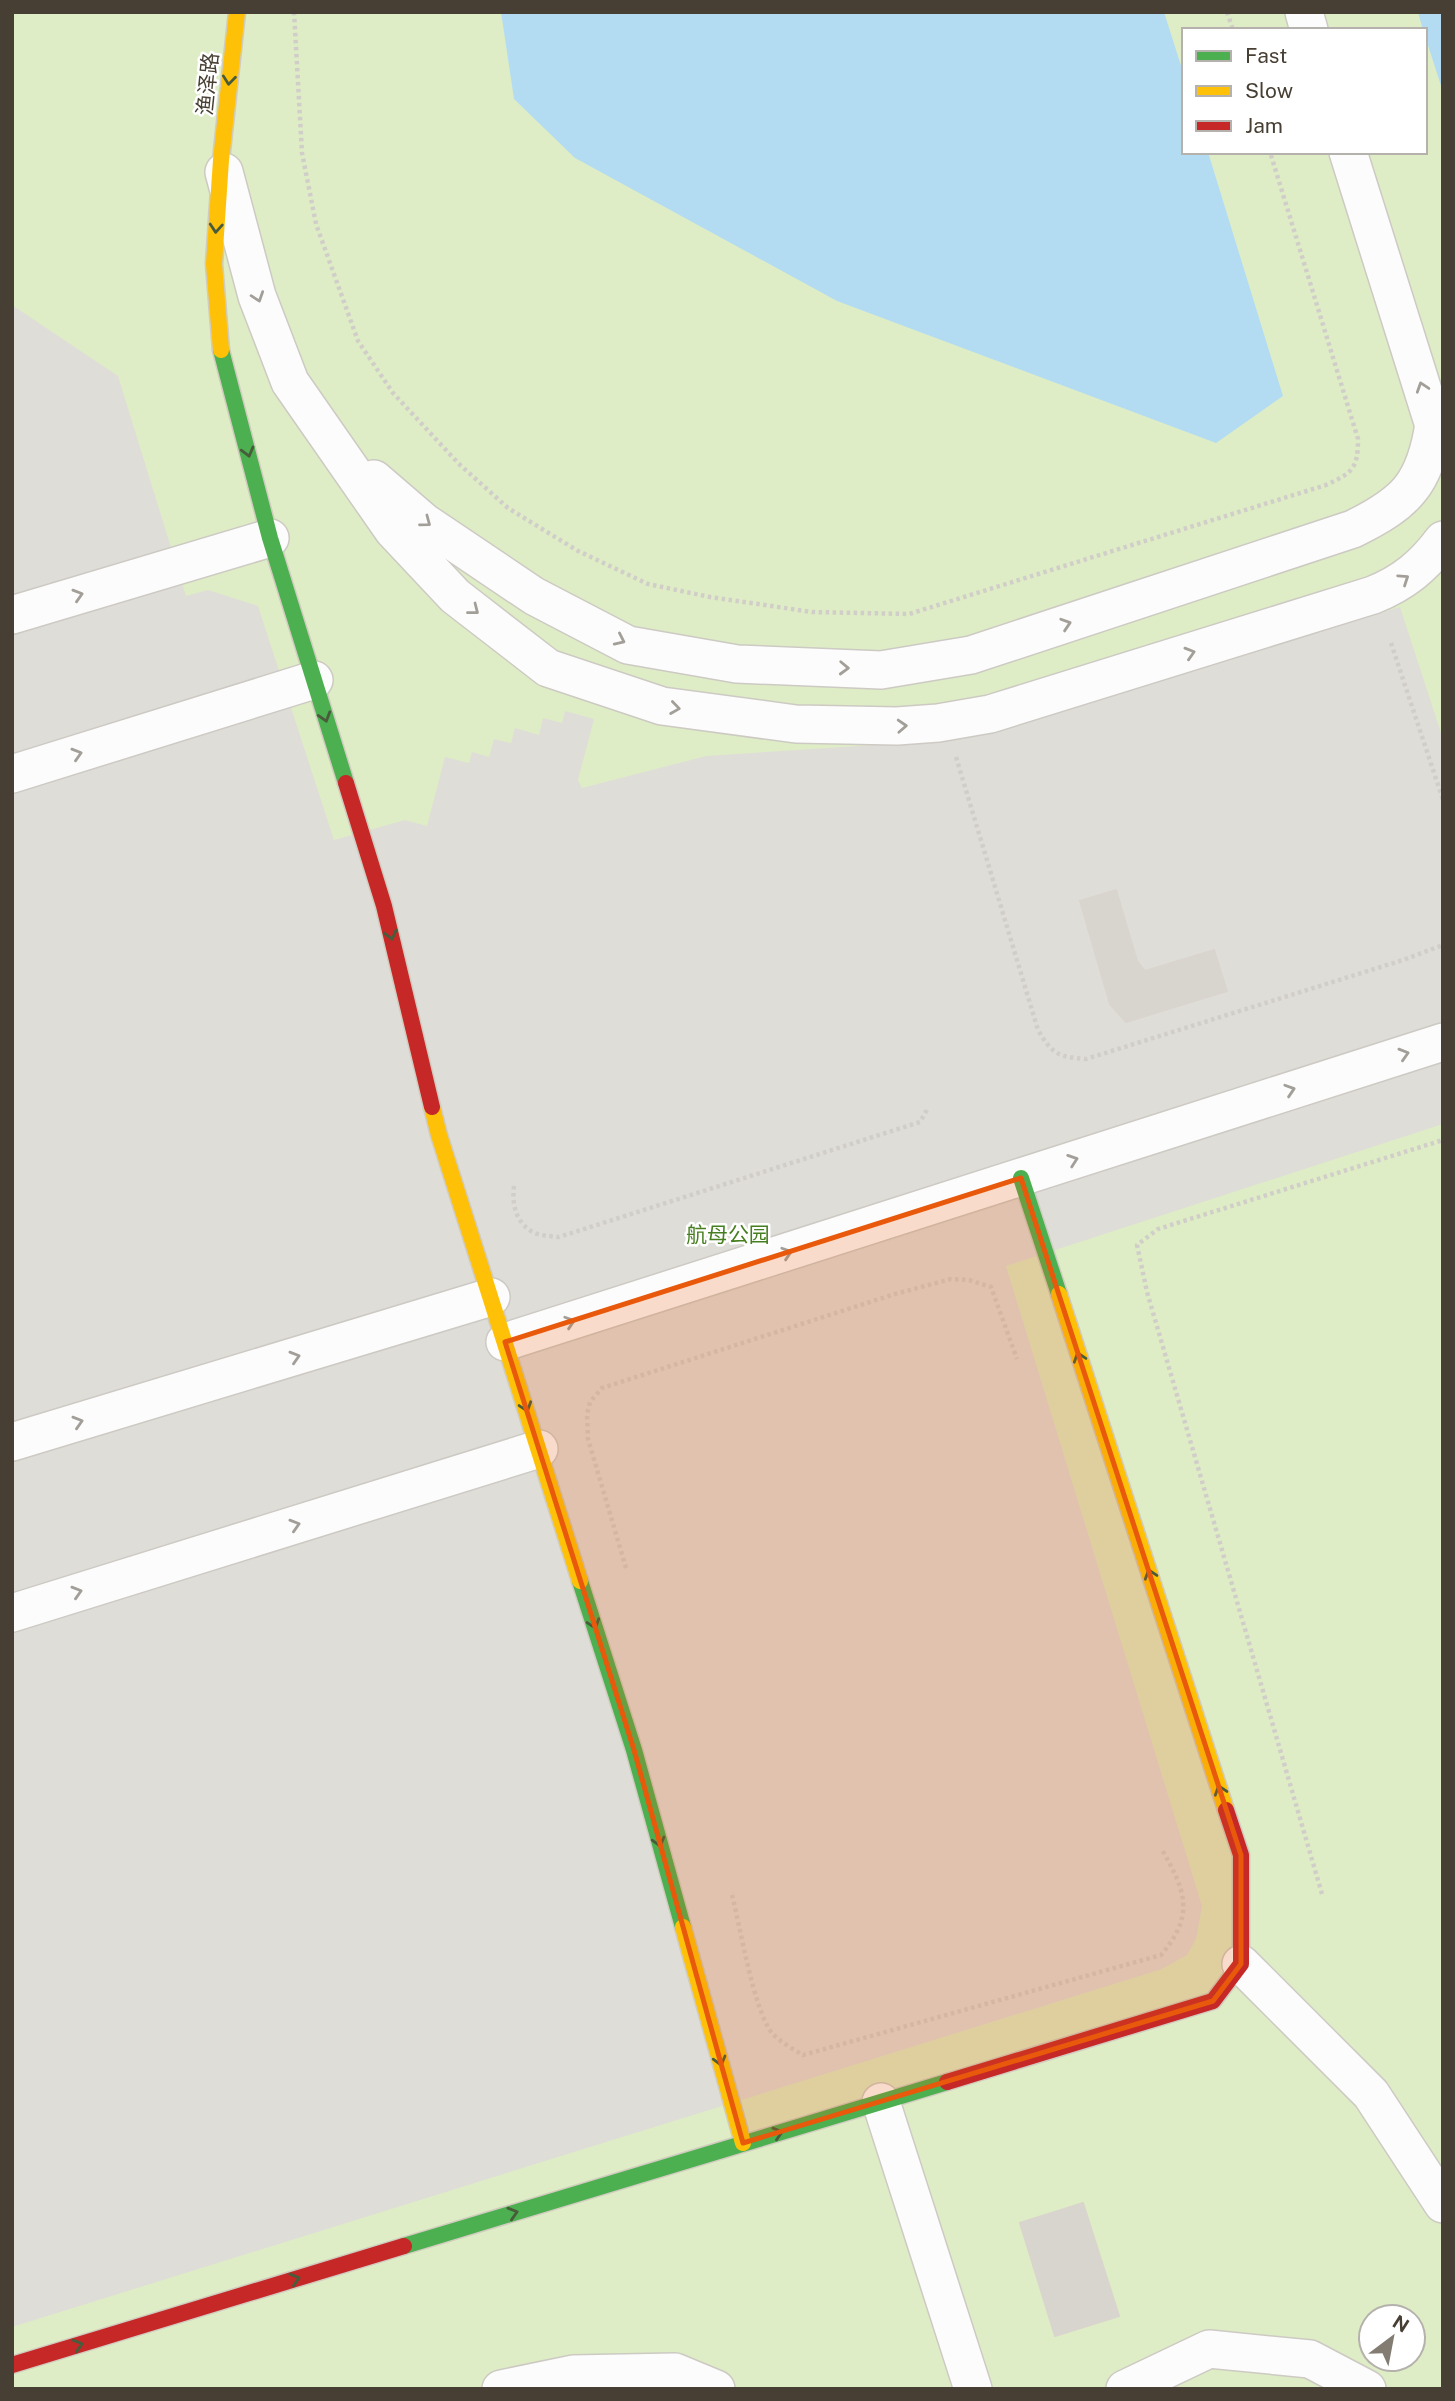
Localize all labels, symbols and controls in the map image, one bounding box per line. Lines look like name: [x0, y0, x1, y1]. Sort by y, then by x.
legend: [1182, 28, 1427, 154]
text: Fast: [1245, 43, 1287, 68]
street label: 渔泽路: [192, 51, 223, 117]
one-way arrow: [222, 74, 237, 86]
text: Slow: [1245, 78, 1293, 103]
text: Jam: [1245, 113, 1283, 138]
one-way arrow: [209, 223, 224, 234]
one-way arrow: [250, 290, 264, 303]
one-way arrow: [1416, 381, 1431, 393]
one-way arrow: [240, 446, 255, 458]
one-way arrow: [418, 514, 430, 527]
one-way arrow: [1396, 575, 1409, 587]
one-way arrow: [71, 589, 83, 604]
one-way arrow: [466, 602, 479, 615]
one-way arrow: [1059, 618, 1071, 632]
one-way arrow: [613, 632, 625, 646]
one-way arrow: [1183, 647, 1195, 661]
one-way arrow: [839, 661, 850, 676]
one-way arrow: [669, 700, 681, 715]
one-way arrow: [317, 711, 332, 723]
one-way arrow: [896, 718, 907, 733]
one-way arrow: [71, 748, 83, 762]
one-way arrow: [383, 929, 397, 941]
one-way arrow: [1398, 1047, 1410, 1062]
one-way arrow: [1283, 1084, 1295, 1098]
one-way arrow: [1067, 1154, 1079, 1168]
park label: 航母公园: [686, 1222, 770, 1247]
one-way arrow: [780, 1246, 792, 1261]
one-way arrow: [564, 1315, 576, 1330]
one-way arrow: [289, 1350, 301, 1365]
one-way arrow: [1073, 1352, 1088, 1364]
one-way arrow: [517, 1401, 532, 1413]
one-way arrow: [71, 1416, 83, 1431]
one-way arrow: [288, 1518, 300, 1533]
one-way arrow: [1143, 1568, 1158, 1580]
one-way arrow: [71, 1586, 83, 1601]
one-way arrow: [586, 1617, 600, 1630]
one-way arrow: [1213, 1785, 1228, 1797]
one-way arrow: [651, 1836, 666, 1848]
one-way arrow: [712, 2055, 726, 2067]
one-way arrow: [771, 2127, 783, 2141]
one-way arrow: [507, 2207, 519, 2222]
one-way arrow: [289, 2273, 301, 2288]
north arrow: [1357, 2303, 1427, 2373]
text: N: [1389, 2310, 1413, 2337]
one-way arrow: [71, 2339, 83, 2354]

